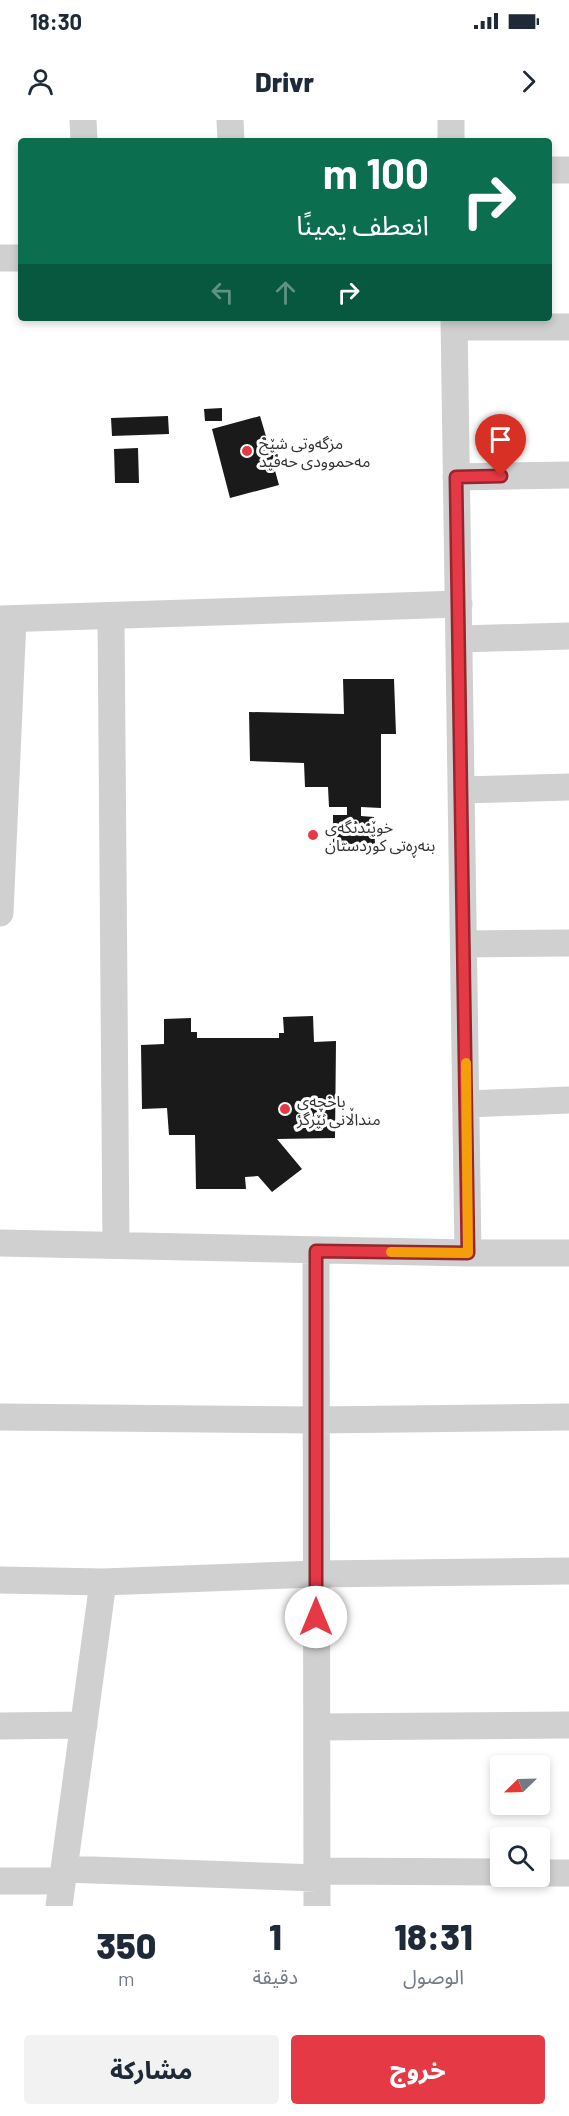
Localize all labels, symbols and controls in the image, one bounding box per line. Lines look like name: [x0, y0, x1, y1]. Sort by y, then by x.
text: 18:30: [30, 8, 82, 34]
icon: person: [24, 65, 57, 98]
text: Drivr: [255, 65, 314, 97]
icon: forward: [512, 65, 545, 98]
text: 100 m: [323, 147, 429, 197]
icon: right: [450, 162, 528, 240]
text: انعطف يمينًا: [296, 208, 429, 240]
icon: left: [206, 276, 239, 309]
icon: ahead: [269, 276, 302, 309]
icon: right: [332, 276, 365, 309]
pin: [475, 414, 526, 476]
icon: arrive: [484, 423, 517, 456]
place label: مزگەوتی شێخ مەحموودی حەفید: [259, 433, 370, 471]
marker: مزگەوتی شێخ مەحموودی حەفید: [240, 444, 254, 458]
place label: خوێندنگەی بنەڕەتی کوردستان: [325, 817, 435, 859]
marker: خوێندنگەی بنەڕەتی کوردستان: [306, 828, 320, 842]
place label: باخچەی منداڵانی نێرگز: [296, 1091, 381, 1129]
marker: باخچەی منداڵانی نێرگز: [278, 1102, 292, 1116]
position arrow: [284, 1585, 348, 1649]
north arrow: [490, 1755, 550, 1815]
map controls: [490, 1755, 550, 1887]
button: search: [490, 1827, 550, 1887]
text: 1: [269, 1914, 282, 1957]
text: 18:31: [394, 1914, 473, 1957]
text: 350: [96, 1923, 156, 1966]
text: دقيقة: [252, 1964, 298, 1988]
text: الوصول: [403, 1964, 464, 1988]
text: m: [118, 1966, 135, 1990]
button: مشاركة: [24, 2035, 279, 2104]
button: خروج: [291, 2035, 545, 2104]

